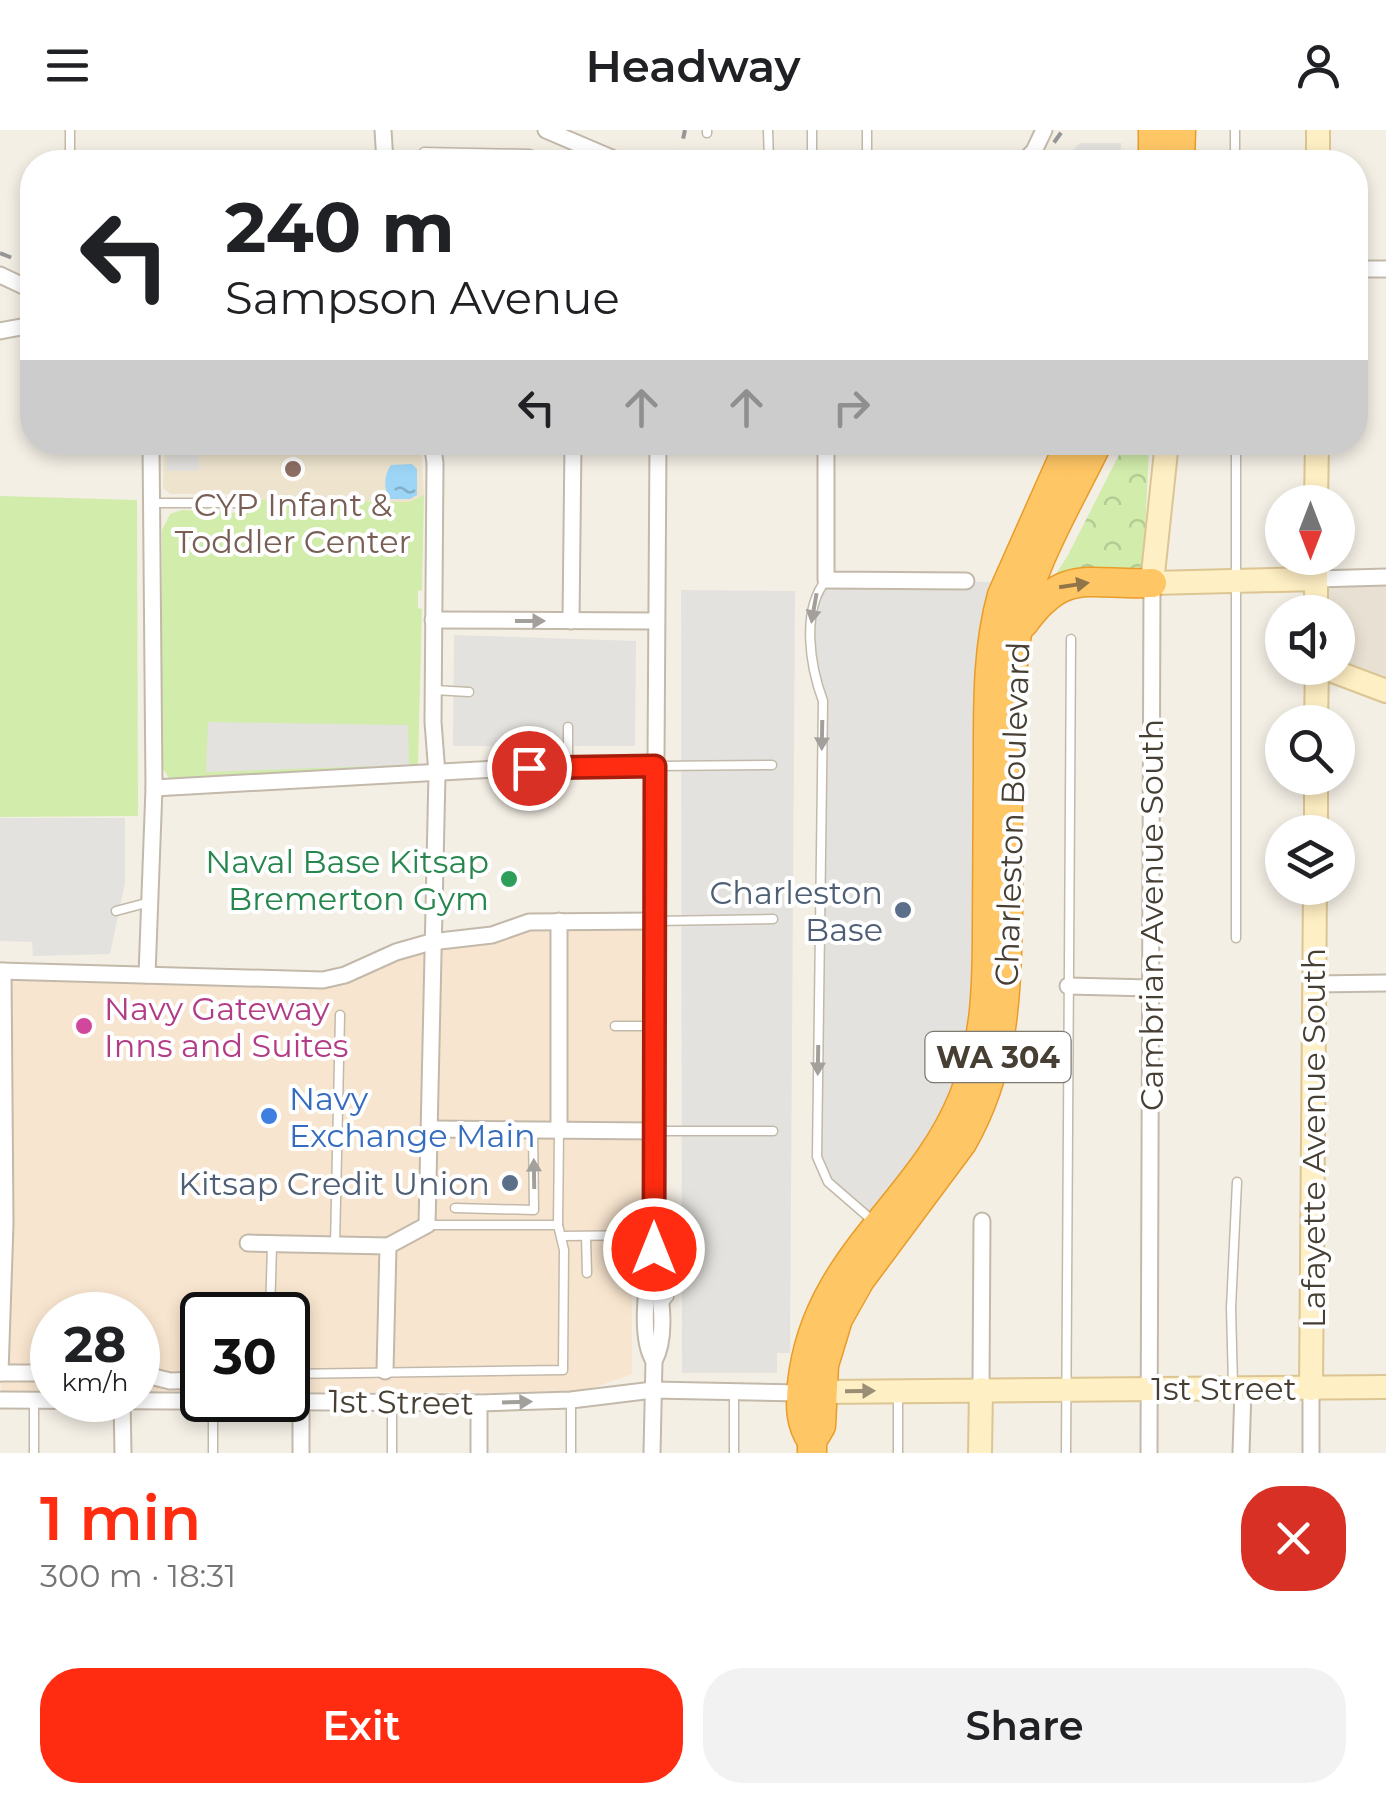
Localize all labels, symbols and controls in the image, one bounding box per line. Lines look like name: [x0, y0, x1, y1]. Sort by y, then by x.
icon: menu: [40, 38, 95, 93]
text: Headway: [585, 38, 801, 93]
icon: person: [1291, 38, 1346, 93]
text: 240 m: [225, 184, 455, 270]
icon: left: [60, 190, 190, 320]
text: Sampson Avenue: [225, 270, 620, 325]
icon: left: [509, 380, 564, 435]
icon: ahead: [614, 380, 669, 435]
icon: ahead: [719, 380, 774, 435]
icon: right: [824, 380, 879, 435]
marker: CYP Infant & Toddler Center: [282, 458, 304, 480]
place label: CYP Infant & Toddler Center: [175, 485, 411, 561]
north arrow: [1265, 485, 1355, 575]
map controls: [1265, 485, 1355, 905]
one-way arrow: [1059, 577, 1090, 592]
one-way arrow: [806, 593, 821, 624]
button: sound: [1265, 595, 1355, 685]
one-way arrow: [515, 613, 547, 629]
street label: Charleston Boulevard: [986, 641, 1038, 987]
button: search: [1265, 705, 1355, 795]
one-way arrow: [814, 719, 830, 751]
street label: Cambrian Avenue South: [1132, 719, 1171, 1111]
pin: [487, 726, 572, 811]
icon: arrive: [502, 741, 557, 796]
button: layers: [1265, 815, 1355, 905]
place label: Naval Base Kitsap Bremerton Gym: [205, 842, 489, 918]
marker: Naval Base Kitsap Bremerton Gym: [498, 868, 520, 890]
place label: Charleston Base: [710, 873, 883, 949]
marker: Charleston Base: [892, 899, 914, 921]
street label: Lafayette Avenue South: [1294, 948, 1333, 1328]
place label: Navy Gateway Inns and Suites: [104, 989, 348, 1065]
marker: Navy Gateway Inns and Suites: [73, 1015, 95, 1037]
road number: WA 304: [926, 1032, 1070, 1082]
one-way arrow: [810, 1044, 826, 1076]
place label: Navy Exchange Main: [289, 1079, 536, 1155]
marker: Navy Exchange Main: [258, 1105, 280, 1127]
one-way arrow: [526, 1158, 542, 1190]
place label: Kitsap Credit Union: [178, 1164, 490, 1203]
marker: Kitsap Credit Union: [499, 1172, 521, 1194]
position arrow: [602, 1197, 706, 1301]
speed limit sign: 30: [180, 1292, 310, 1422]
text: 28: [64, 1314, 126, 1375]
text: km/h: [62, 1367, 128, 1397]
street label: 1st Street: [1151, 1369, 1297, 1408]
street label: 1st Street: [328, 1381, 474, 1423]
one-way arrow: [844, 1383, 876, 1399]
one-way arrow: [502, 1393, 534, 1409]
text: 1 min: [40, 1482, 201, 1555]
button: close: [1241, 1486, 1346, 1591]
text: 300 m · 18:31: [40, 1556, 236, 1595]
button: Exit: [40, 1668, 683, 1783]
button: Share: [703, 1668, 1346, 1783]

